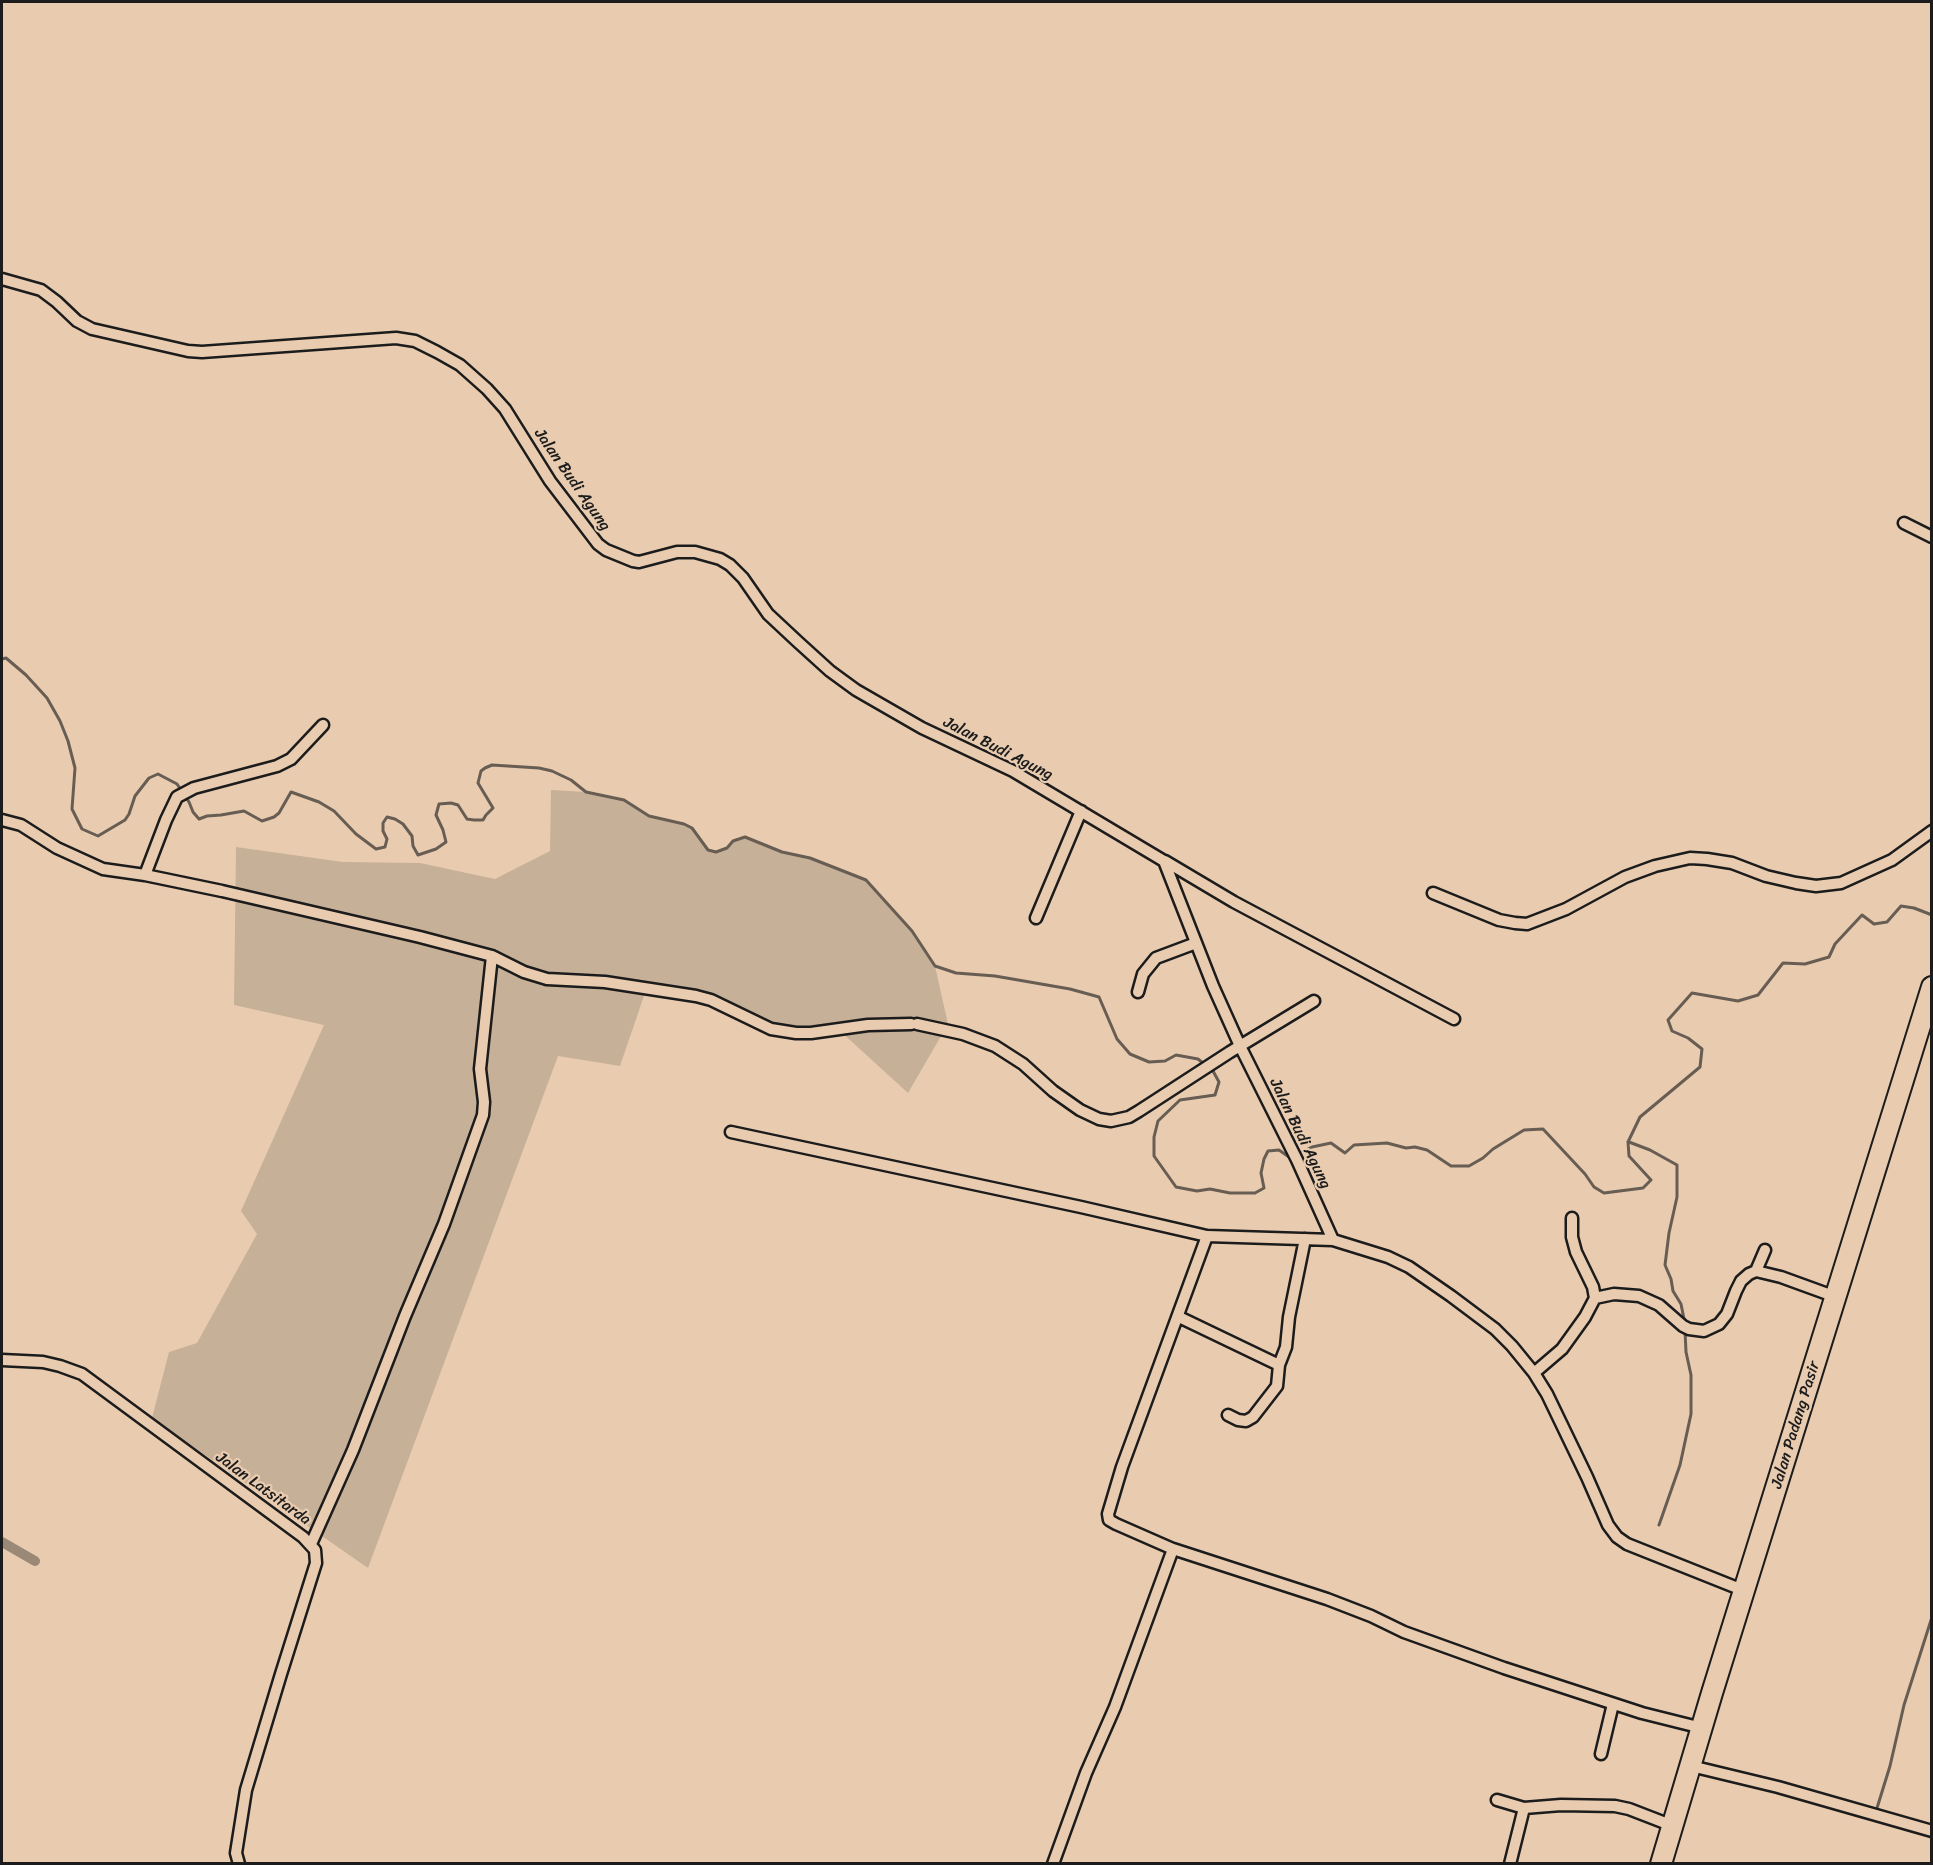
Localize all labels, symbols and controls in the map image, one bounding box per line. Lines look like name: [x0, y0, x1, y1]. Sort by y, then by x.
street label: Jalan Budi Agung: [530, 425, 614, 535]
street label: Jalan Budi Agung: [940, 713, 1056, 785]
street label: Jalan Budi Agung: [1265, 1076, 1335, 1192]
street label: Jalan Padang Pasir: [1768, 1359, 1824, 1491]
street label: Jalan Latsitarda: [212, 1448, 314, 1530]

